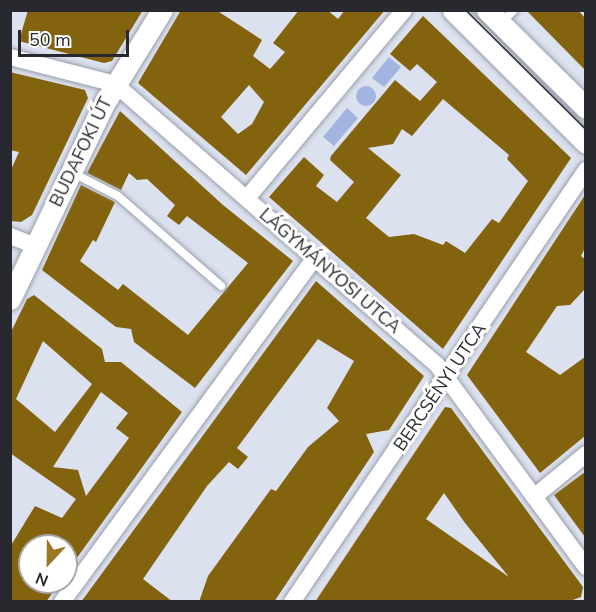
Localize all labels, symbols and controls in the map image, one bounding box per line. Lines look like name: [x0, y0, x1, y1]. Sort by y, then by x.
scale bar: [21, 18, 132, 56]
text: 50 m: [29, 28, 71, 52]
street label: BUDAFOKI ÚT: [45, 94, 117, 210]
street label: LÁGYMÁNYOSI UTCA: [255, 204, 405, 338]
street label: BERCSÉNYI UTCA: [389, 319, 491, 455]
north arrow: [18, 534, 78, 594]
text: N: [32, 566, 52, 591]

